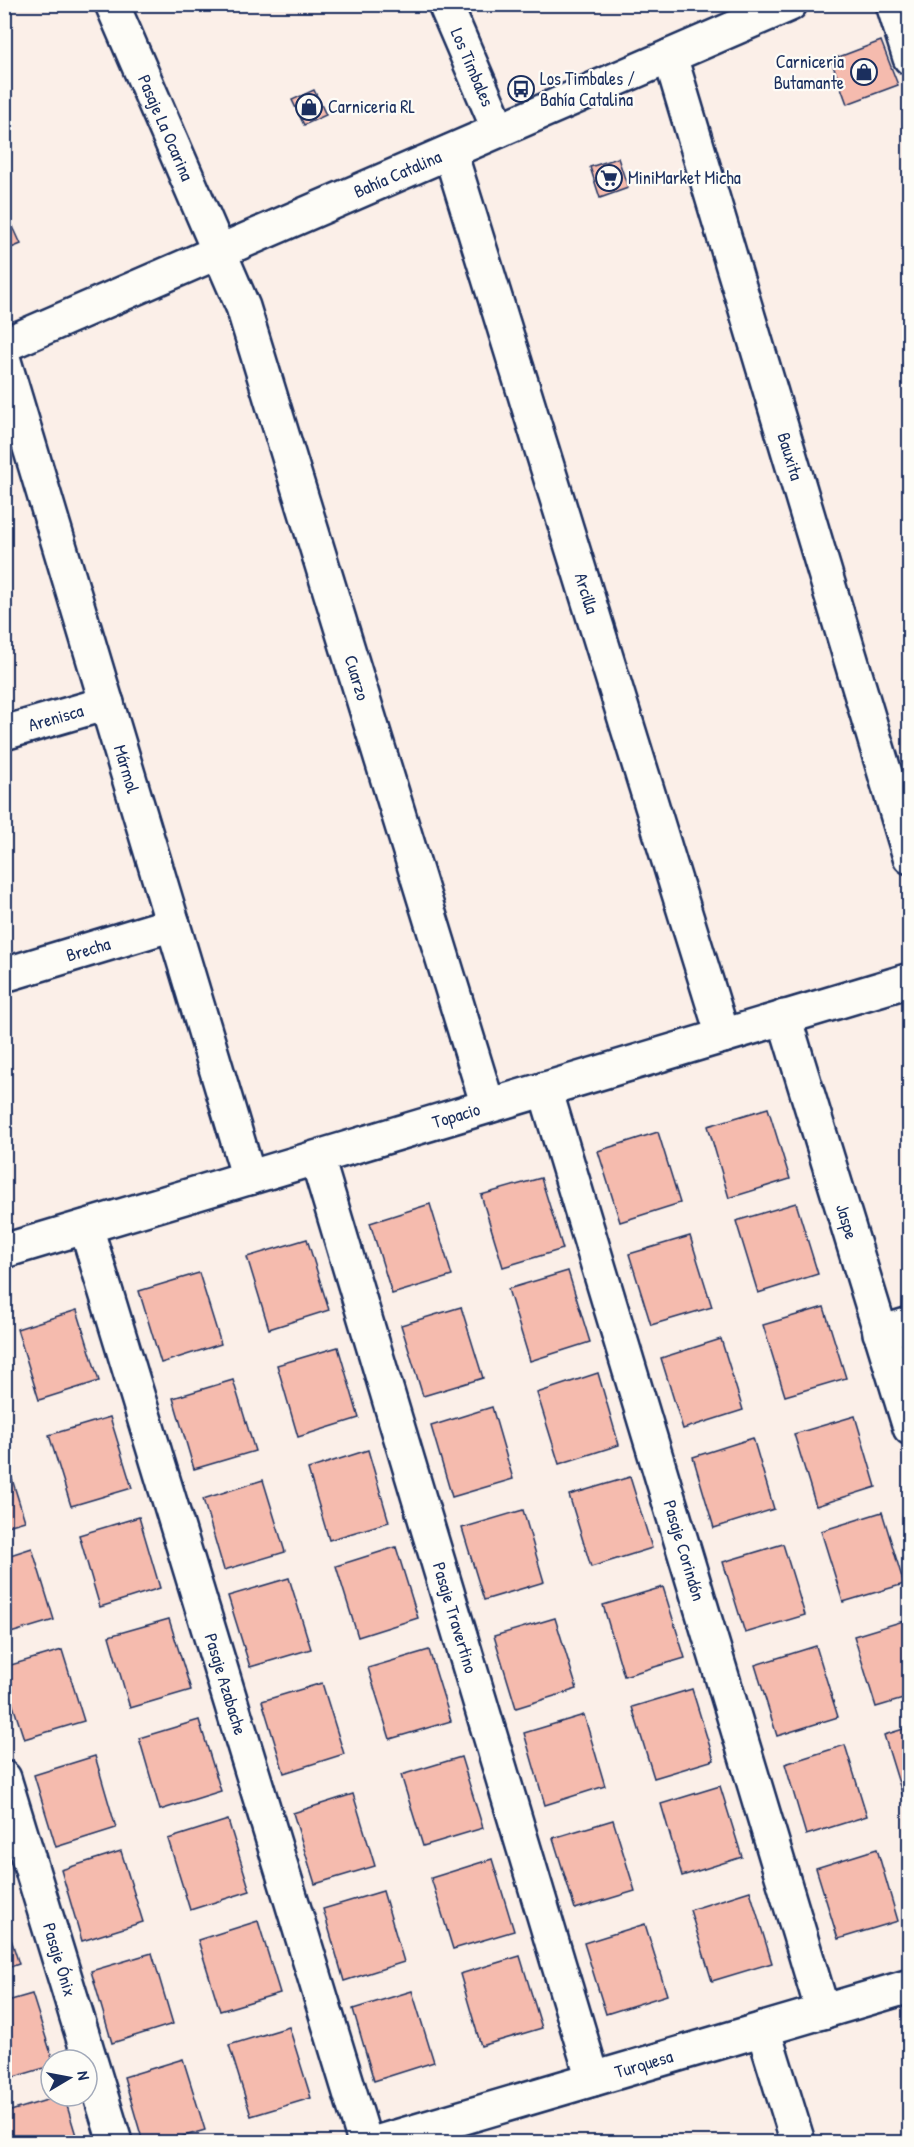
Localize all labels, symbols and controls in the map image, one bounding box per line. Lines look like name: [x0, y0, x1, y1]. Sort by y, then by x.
street label: Los Timbales: [445, 24, 501, 110]
place label: Carniceria Butamante: [774, 49, 844, 95]
shop icon: Carniceria Butamante: [849, 57, 879, 87]
place label: Los Timbales / Bahía Catalina: [540, 66, 635, 112]
street label: Pasaje La Ocarina: [132, 71, 200, 185]
bus stop icon: Los Timbales / Bahía Catalina: [506, 74, 536, 104]
shop icon: Carniceria RL: [294, 92, 324, 122]
place label: Carniceria RL: [328, 94, 415, 119]
street label: Bahía Catalina: [350, 144, 445, 204]
supermarket icon: MiniMarket Micha: [594, 163, 624, 193]
place label: MiniMarket Micha: [628, 165, 741, 190]
street label: Bauxita: [771, 429, 809, 483]
street label: Arcilla: [569, 570, 605, 617]
street label: Cuarzo: [338, 652, 376, 703]
street label: Arenisca: [25, 698, 86, 737]
street label: Mármol: [108, 742, 146, 796]
street label: Brecha: [63, 931, 113, 968]
street label: Topacio: [429, 1096, 483, 1134]
street label: Jaspe: [830, 1201, 864, 1242]
street label: Pasaje Corindón: [658, 1497, 711, 1604]
street label: Pasaje Travertino: [427, 1559, 484, 1676]
street label: Pasaje Azabache: [199, 1630, 253, 1738]
street label: Pasaje Ónix: [37, 1920, 83, 1999]
street label: Turquesa: [612, 2043, 676, 2084]
north arrow: [39, 2048, 99, 2108]
text: N: [72, 2069, 95, 2082]

